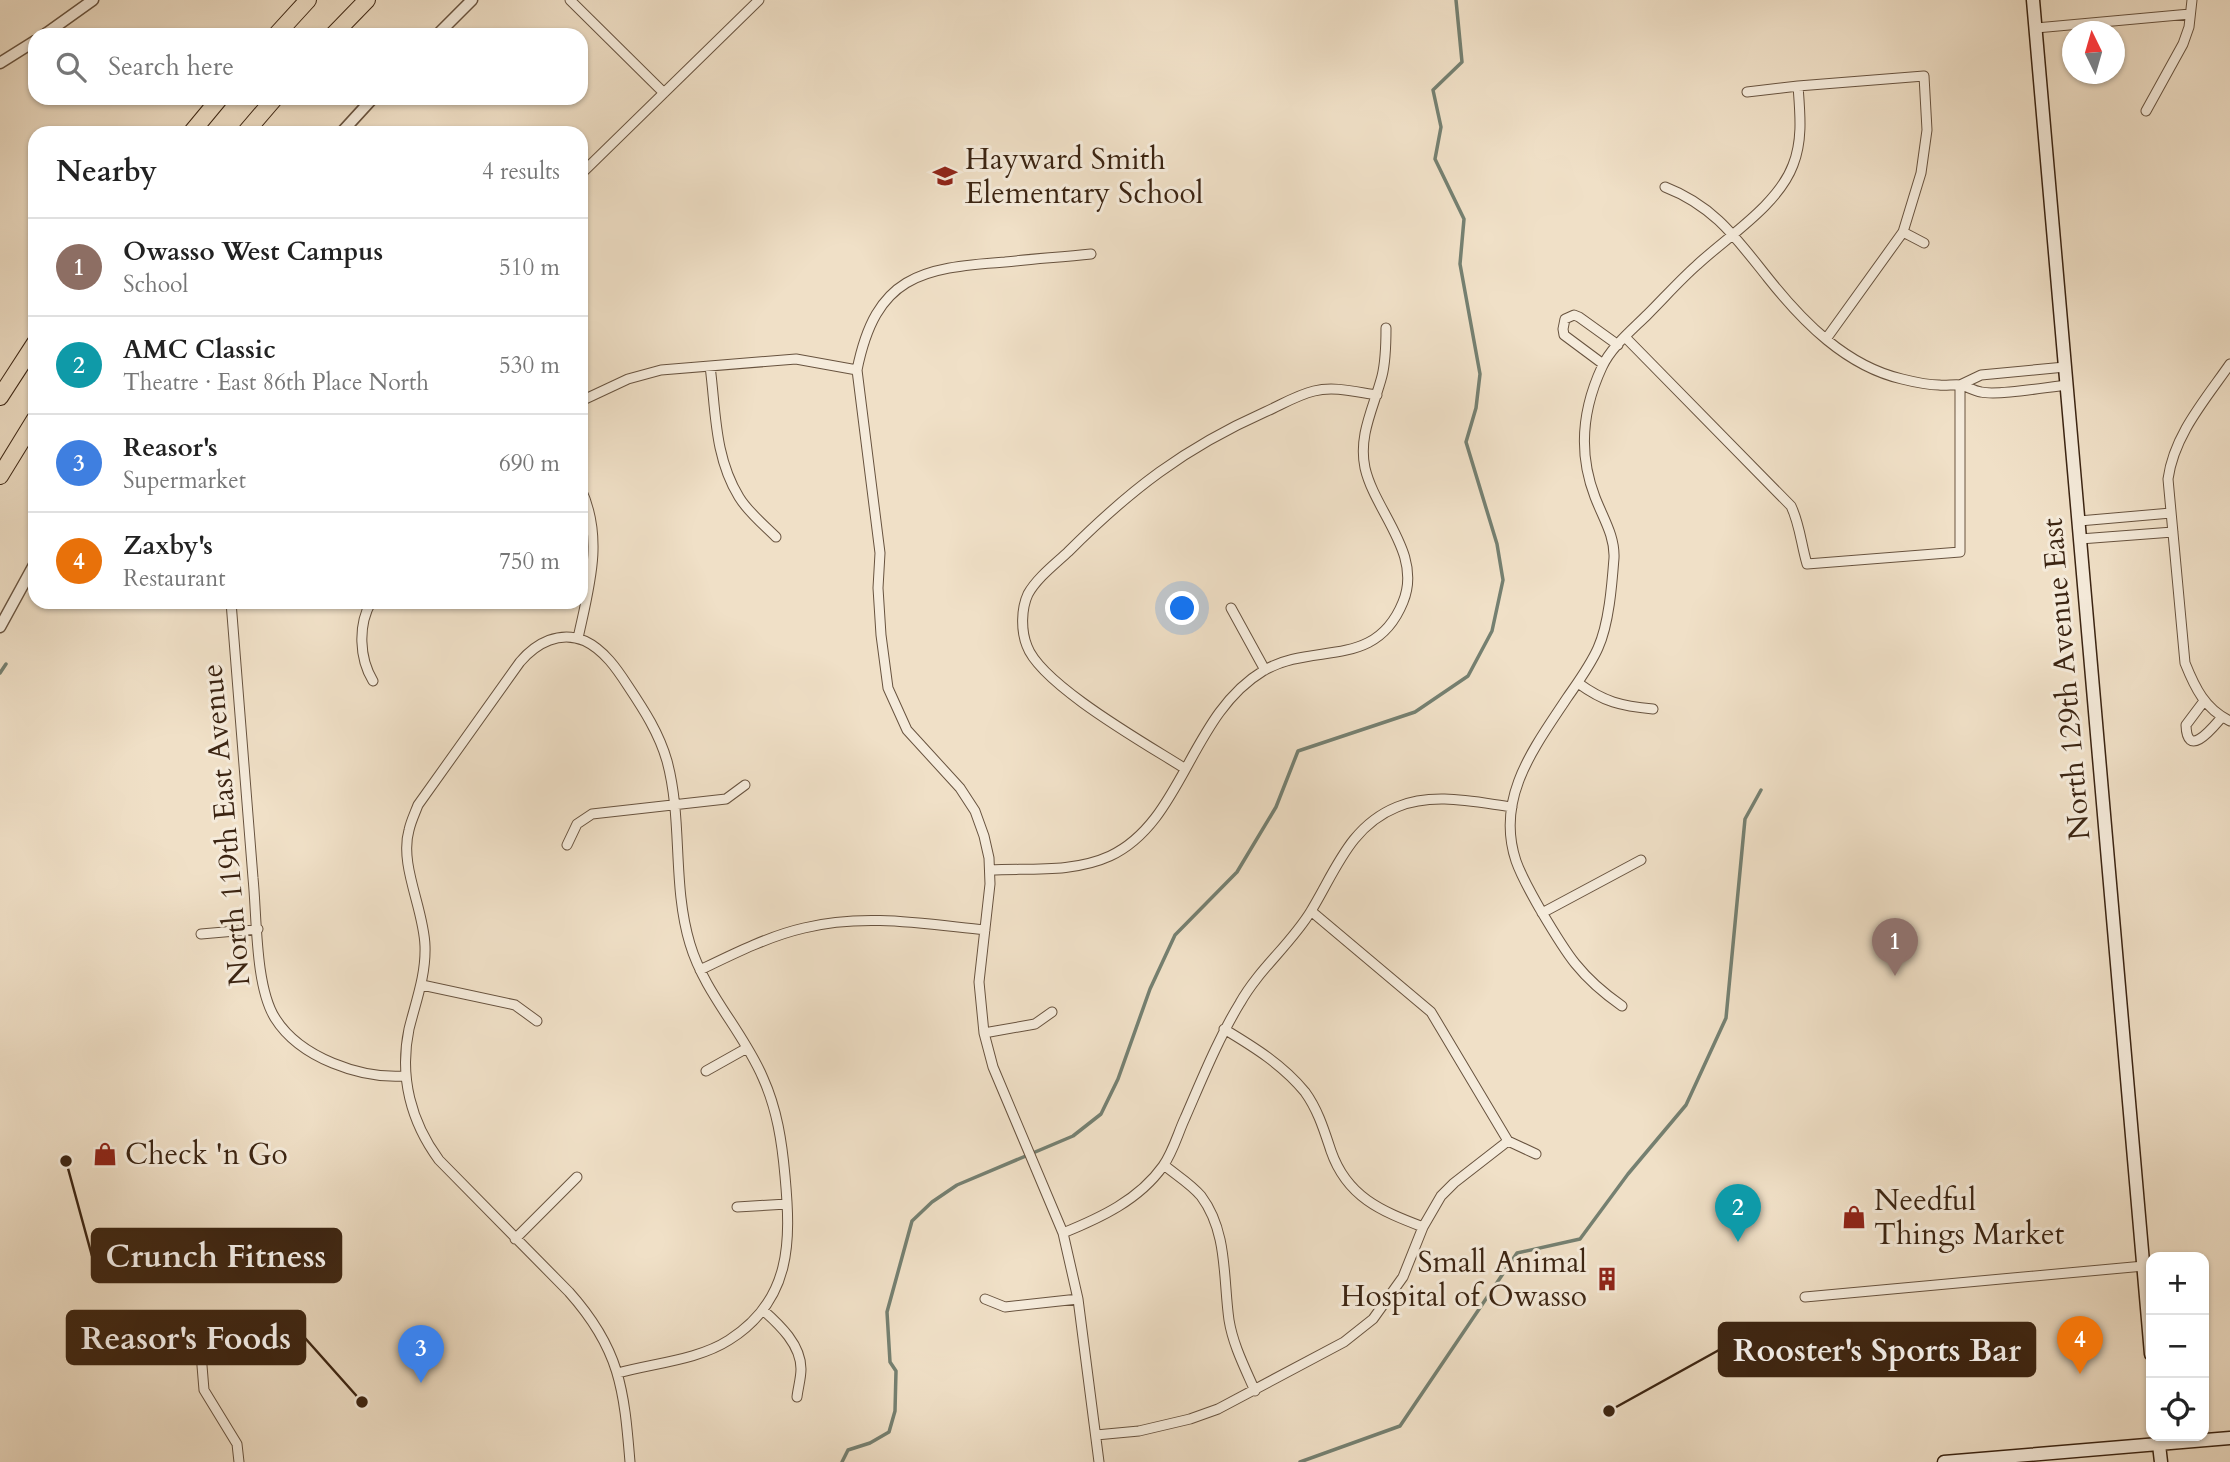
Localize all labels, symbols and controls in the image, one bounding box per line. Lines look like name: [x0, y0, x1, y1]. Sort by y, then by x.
north arrow: [2062, 21, 2125, 84]
search box: [28, 28, 588, 105]
icon: search: [52, 48, 90, 86]
text: Search here: [108, 49, 234, 84]
place label: Hayward Smith Elementary School: [965, 139, 1204, 214]
text: Nearby: [56, 151, 157, 192]
text: 4 results: [482, 156, 560, 187]
school or university icon: Hayward Smith Elementary School: [931, 162, 959, 190]
text: Owasso West Campus: [123, 234, 383, 269]
text: 1: [73, 252, 85, 283]
text: 510 m: [499, 252, 560, 283]
text: School: [123, 269, 188, 300]
text: AMC Classic: [123, 332, 276, 367]
text: 2: [73, 350, 85, 381]
text: 530 m: [499, 350, 560, 381]
text: Theatre · East 86th Place North: [123, 367, 429, 398]
text: Reasor's: [123, 430, 218, 465]
text: 3: [73, 448, 85, 479]
text: 690 m: [499, 448, 560, 479]
text: Supermarket: [123, 465, 246, 496]
street label: North 129th Avenue East: [2031, 516, 2101, 842]
text: Zaxby's: [123, 528, 213, 563]
text: 4: [73, 546, 85, 577]
text: 750 m: [499, 546, 560, 577]
text: Restaurant: [123, 563, 226, 594]
your location: [1165, 591, 1199, 625]
street label: North 119th East Avenue: [191, 662, 261, 988]
pin: 1: [1872, 918, 1918, 976]
place label: Check 'n Go: [125, 1134, 288, 1175]
shop icon: Check 'n Go: [91, 1140, 119, 1168]
place label: Needful Things Market: [1874, 1180, 2065, 1255]
pin: 2: [1715, 1184, 1761, 1242]
shop icon: Needful Things Market: [1840, 1203, 1868, 1231]
callout: Crunch Fitness: [92, 1229, 341, 1282]
text: Crunch Fitness: [106, 1235, 326, 1279]
place label: Small Animal Hospital of Owasso: [1340, 1242, 1587, 1317]
map controls: [2146, 1252, 2209, 1441]
button: +: [2146, 1252, 2209, 1315]
building icon: Small Animal Hospital of Owasso: [1593, 1265, 1621, 1293]
callout: Reasor's Foods: [67, 1311, 305, 1364]
button: −: [2146, 1315, 2209, 1378]
pin: 4: [2057, 1316, 2103, 1374]
text: Reasor's Foods: [81, 1317, 291, 1361]
callout: Rooster's Sports Bar: [1719, 1323, 2035, 1376]
pin: 3: [398, 1325, 444, 1383]
text: Rooster's Sports Bar: [1733, 1329, 2021, 1373]
button: locate: [2146, 1378, 2209, 1441]

